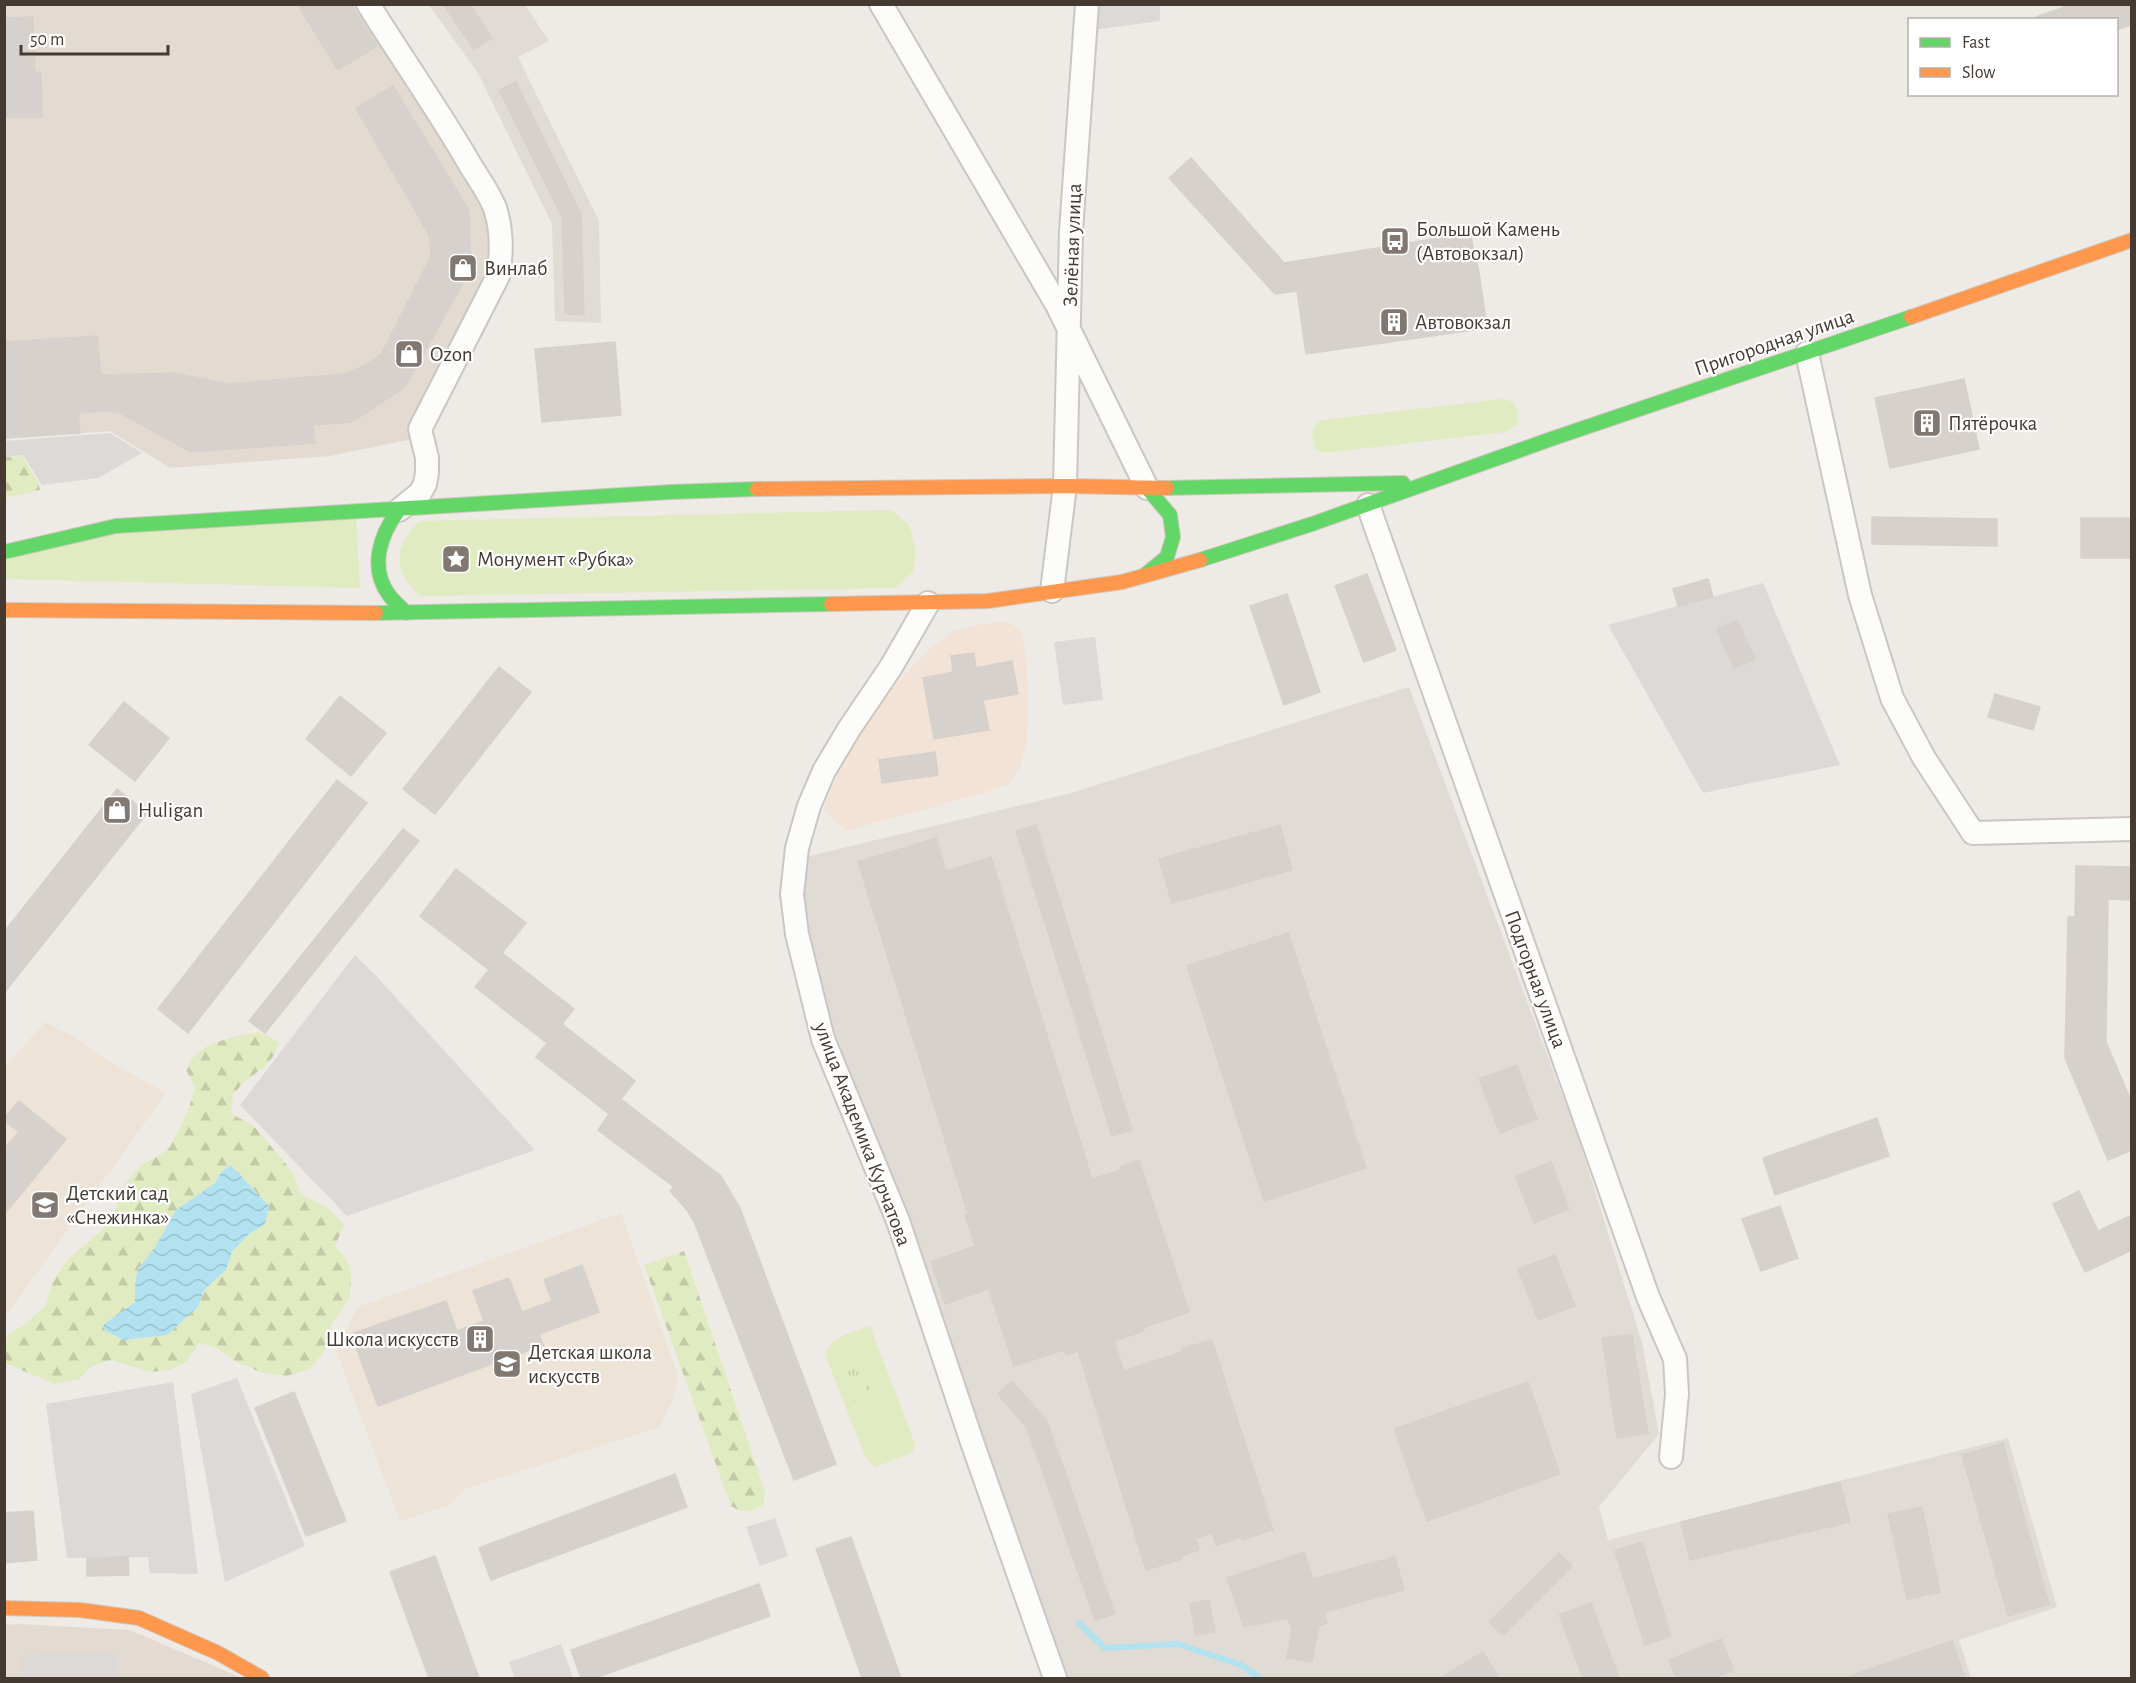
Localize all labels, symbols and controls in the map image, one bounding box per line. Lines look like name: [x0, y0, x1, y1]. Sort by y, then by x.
scale bar: [21, 18, 168, 56]
legend: [1908, 18, 2118, 96]
text: 50 m: [30, 31, 64, 49]
text: Fast: [1962, 34, 1990, 52]
text: Slow: [1962, 64, 1995, 82]
street label: Зелёная улица: [1060, 182, 1085, 307]
place label: Большой Камень (Автовокзал): [1416, 219, 1560, 264]
bus stop icon: Большой Камень (Автовокзал): [1379, 225, 1411, 257]
shop icon: Винлаб: [447, 252, 479, 284]
place label: Винлаб: [484, 258, 547, 279]
street label: Пригородная улица: [1692, 305, 1857, 380]
building icon: Автовокзал: [1378, 306, 1410, 338]
place label: Автовокзал: [1415, 312, 1511, 333]
shop icon: Ozon: [393, 338, 425, 370]
place label: Ozon: [430, 344, 473, 365]
building icon: Пятёрочка: [1911, 407, 1943, 439]
place label: Пятёрочка: [1948, 413, 2038, 434]
place icon: Монумент «Рубка»: [440, 543, 472, 575]
place label: Монумент «Рубка»: [477, 549, 634, 570]
shop icon: Huligan: [101, 794, 133, 826]
place label: Huligan: [138, 800, 203, 821]
street label: Подгорная улица: [1501, 907, 1570, 1051]
street label: улица Академика Курчатова: [810, 1019, 915, 1249]
place label: Детский сад «Снежинка»: [66, 1183, 169, 1228]
school or university icon: Детский сад «Снежинка»: [29, 1189, 61, 1221]
building icon: Школа искусств: [464, 1323, 496, 1355]
place label: Школа искусств: [326, 1329, 459, 1350]
place label: Детская школа искусств: [528, 1342, 652, 1387]
school or university icon: Детская школа искусств: [491, 1348, 523, 1380]

